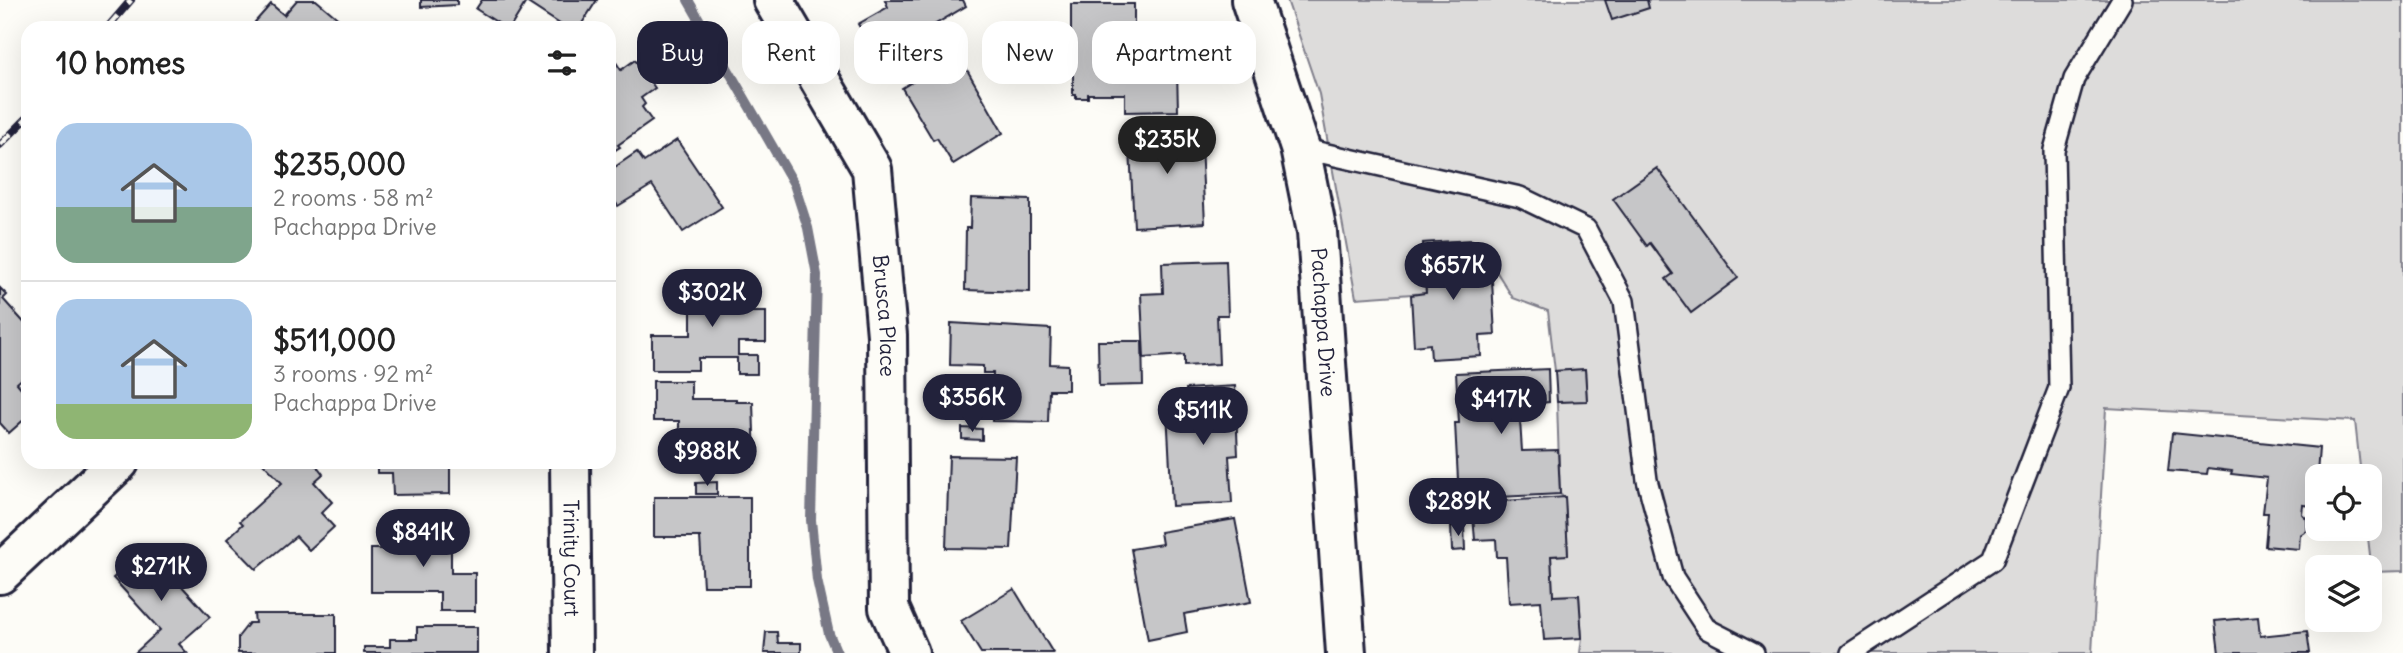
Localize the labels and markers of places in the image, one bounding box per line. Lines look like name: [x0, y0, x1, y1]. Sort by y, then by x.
pin: $235K: [1118, 116, 1216, 176]
pin: $657K: [1404, 243, 1502, 302]
pin: $302K: [663, 270, 761, 329]
pin: $356K: [923, 374, 1021, 434]
pin: $417K: [1452, 376, 1550, 436]
pin: $511K: [1154, 388, 1252, 447]
pin: $988K: [658, 428, 756, 488]
pin: $289K: [1409, 478, 1507, 538]
pin: $841K: [374, 510, 472, 569]
pin: $271K: [112, 544, 210, 603]

